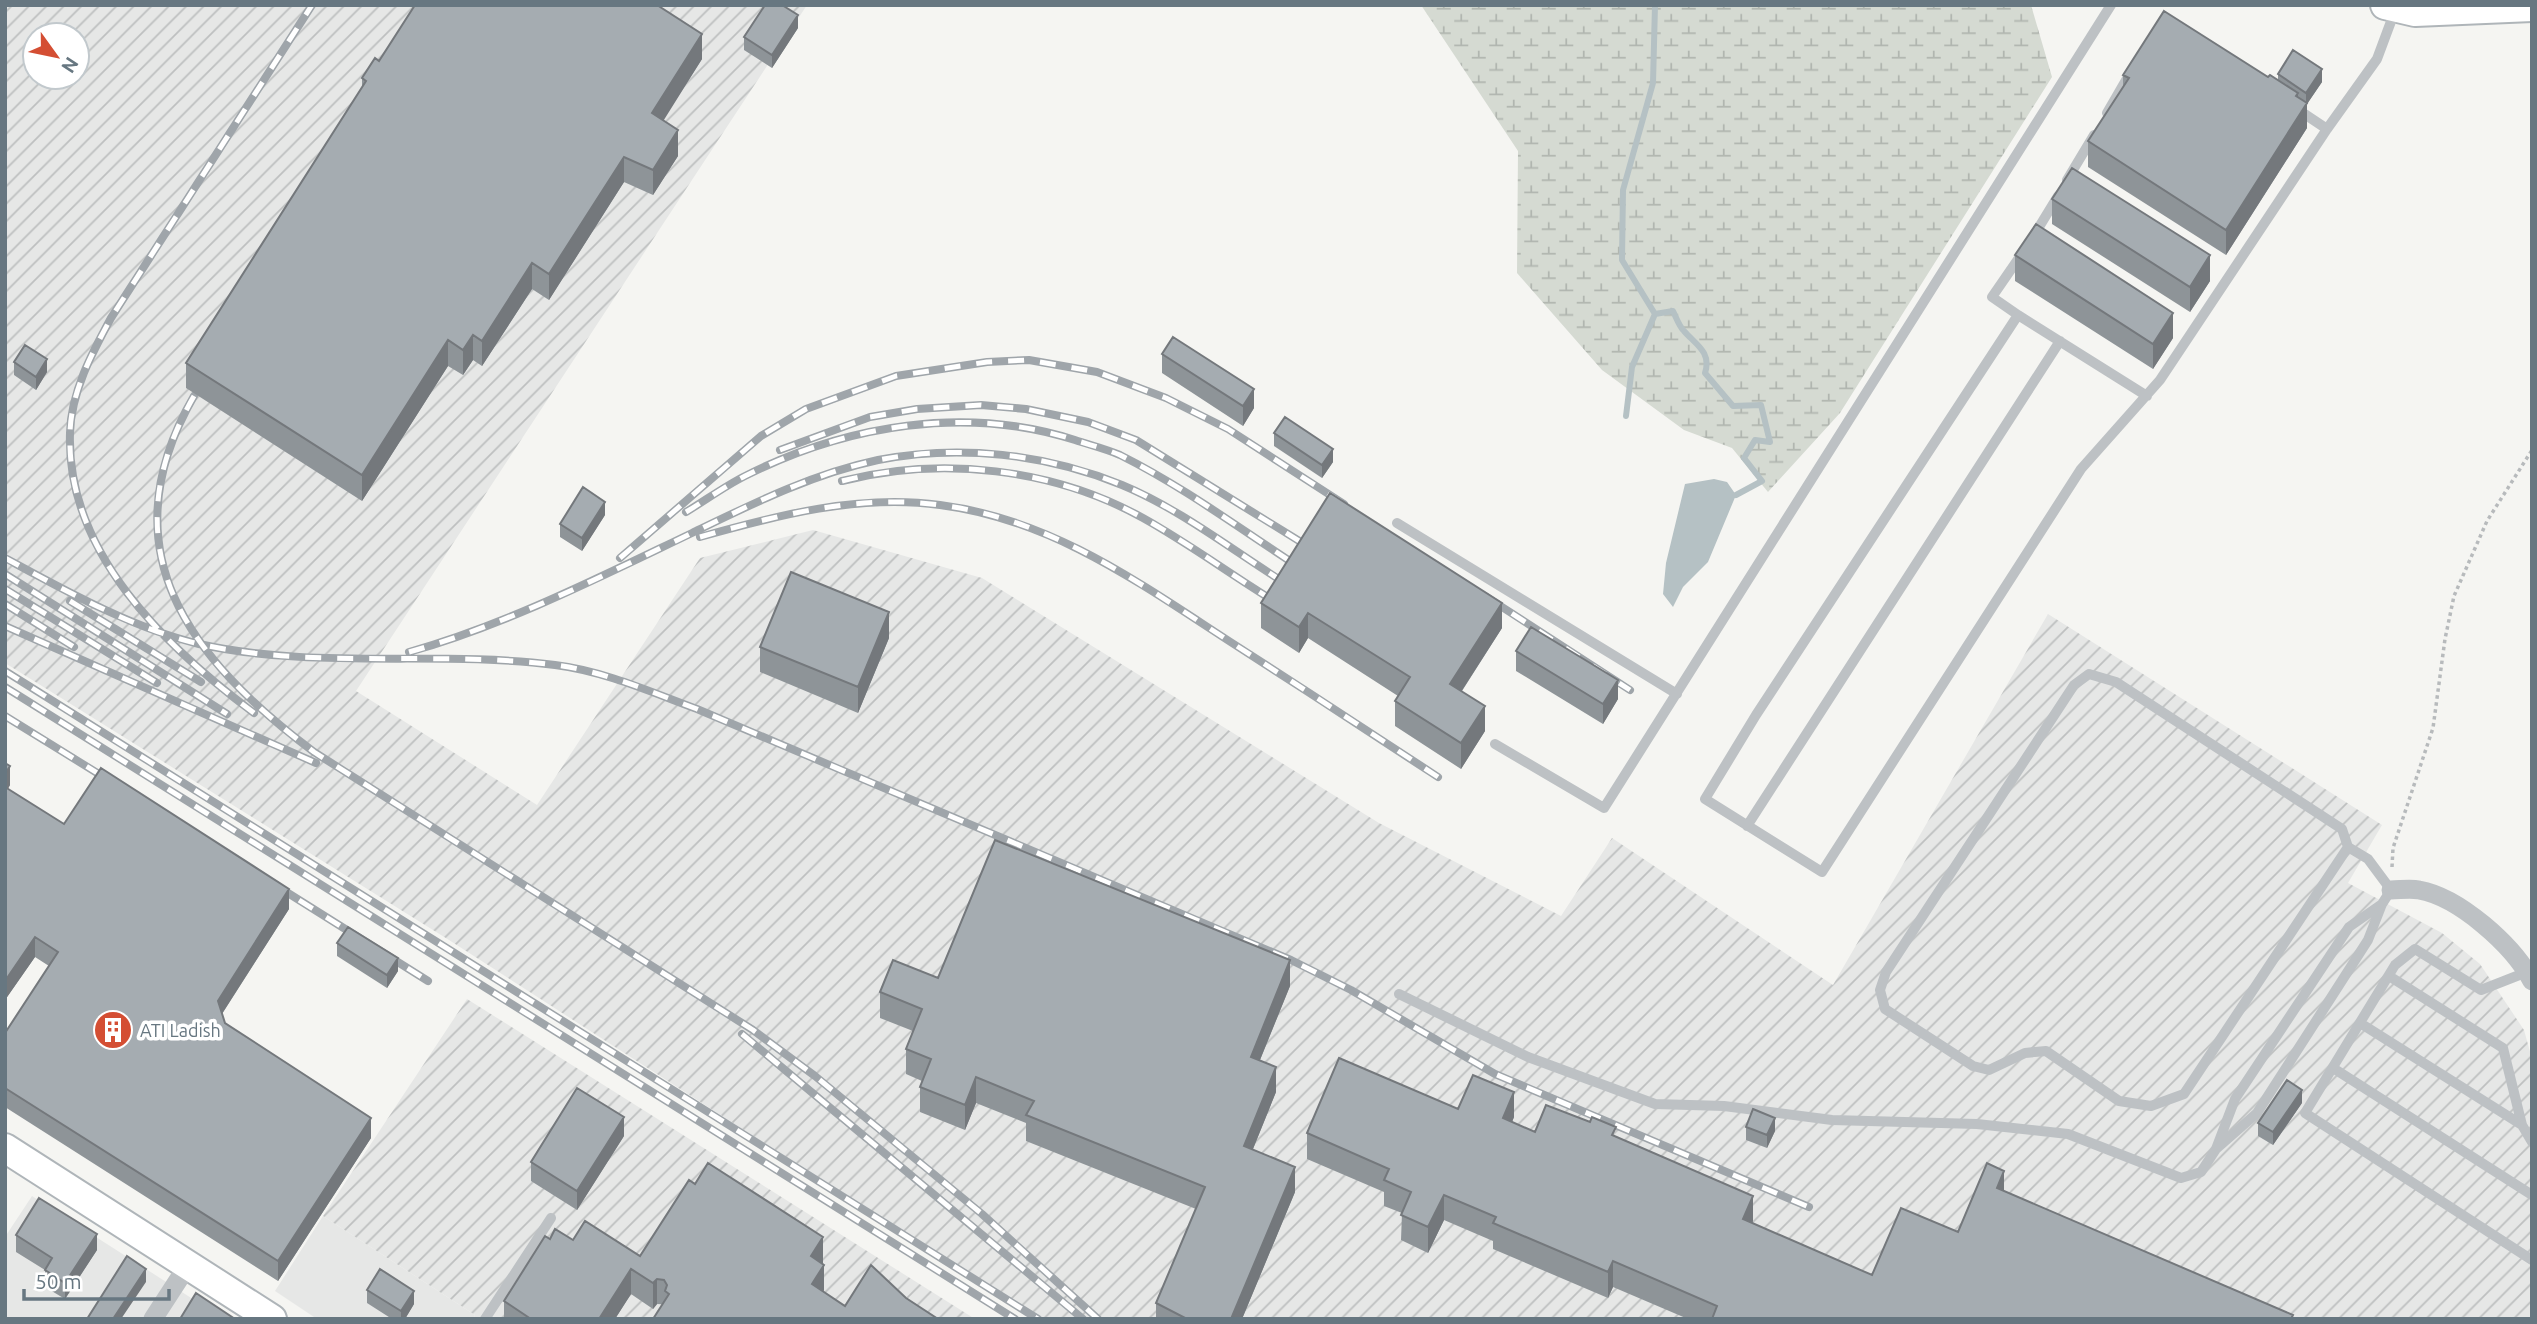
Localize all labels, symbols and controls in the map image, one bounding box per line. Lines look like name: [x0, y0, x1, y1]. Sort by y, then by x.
north arrow: [21, 21, 91, 91]
text: N: [57, 53, 83, 77]
building icon: ATI Ladish: [92, 1009, 134, 1051]
place label: ATI Ladish: [140, 1020, 221, 1040]
scale bar: [24, 1258, 170, 1302]
text: 50 m: [35, 1269, 82, 1293]

